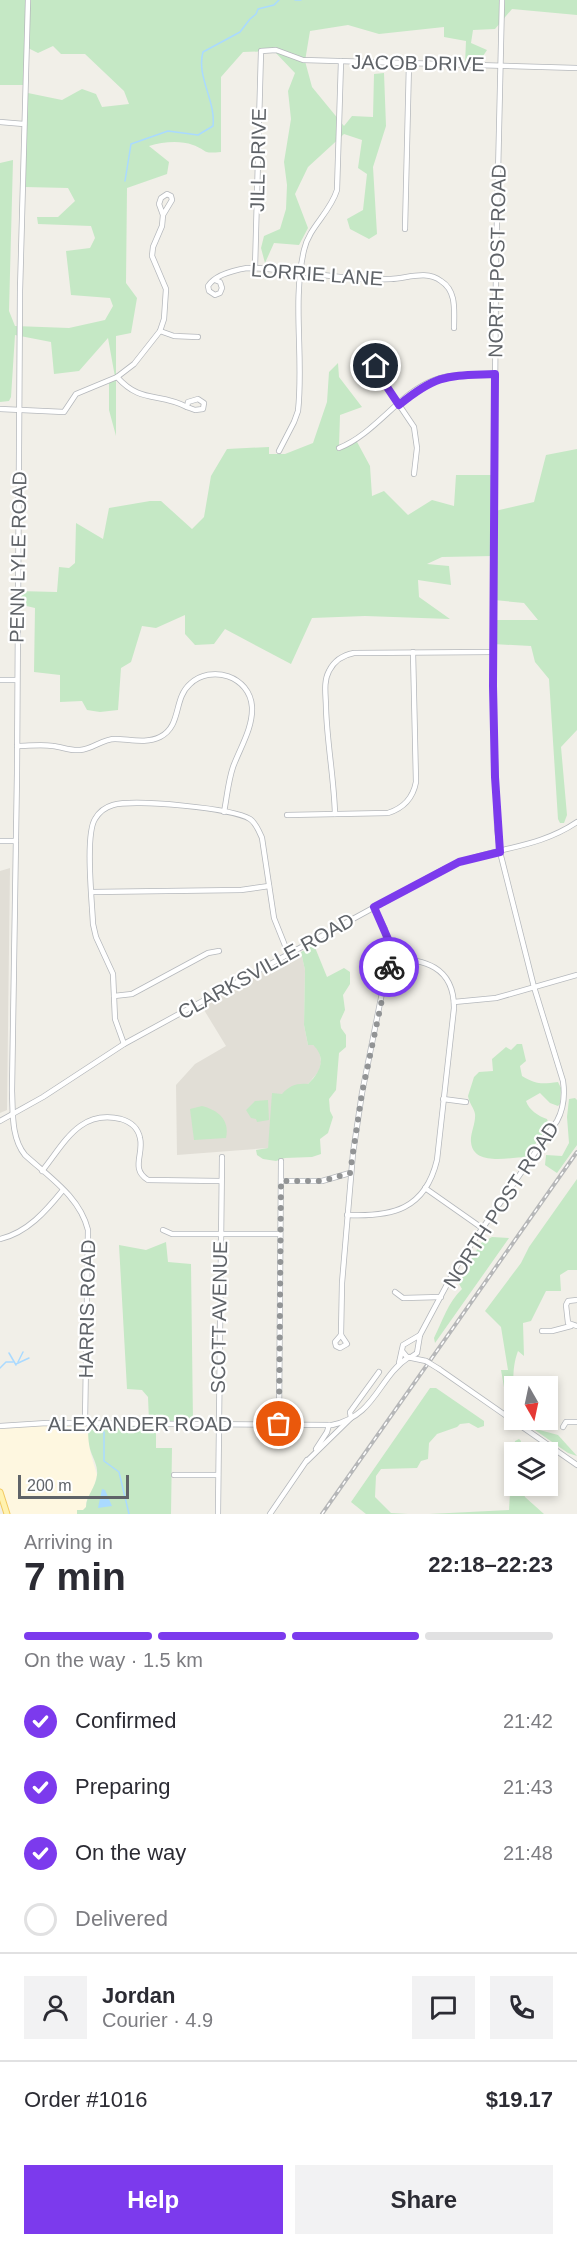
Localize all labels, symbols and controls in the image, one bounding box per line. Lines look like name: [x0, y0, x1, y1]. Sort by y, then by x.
street label: JACOB DRIVE: [351, 51, 485, 75]
street label: JILL DRIVE: [246, 108, 270, 212]
street label: NORTH POST ROAD: [484, 164, 510, 358]
street label: LORRIE LANE: [250, 258, 384, 290]
pin: [350, 340, 401, 391]
icon: home: [359, 349, 392, 382]
street label: PENN LYLE ROAD: [6, 471, 30, 643]
street label: CLARKSVILLE ROAD: [174, 908, 358, 1024]
courier: [359, 937, 419, 997]
icon: bike: [373, 951, 406, 984]
street label: NORTH POST ROAD: [439, 1118, 563, 1292]
street label: HARRIS ROAD: [75, 1239, 99, 1379]
street label: SCOTT AVENUE: [207, 1240, 231, 1394]
north arrow: [504, 1376, 558, 1430]
map controls: [504, 1376, 558, 1496]
pin: [253, 1398, 304, 1449]
icon: bag: [262, 1407, 295, 1440]
street label: ALEXANDER ROAD: [48, 1413, 232, 1435]
button: layers: [504, 1442, 558, 1496]
scale bar: [18, 1472, 129, 1500]
text: 200 m: [27, 1477, 71, 1494]
text: Arriving in: [24, 1531, 113, 1553]
text: 22:18–22:23: [428, 1552, 553, 1577]
text: 7 min: [24, 1555, 126, 1598]
text: On the way · 1.5 km: [24, 1649, 203, 1671]
icon: check: [24, 1705, 57, 1738]
text: Confirmed: [75, 1708, 176, 1733]
text: 21:42: [503, 1710, 553, 1732]
icon: check: [24, 1771, 57, 1804]
text: Preparing: [75, 1774, 170, 1799]
text: 21:43: [503, 1776, 553, 1798]
icon: check: [24, 1837, 57, 1870]
text: On the way: [75, 1840, 186, 1865]
text: 21:48: [503, 1842, 553, 1864]
text: Delivered: [75, 1906, 168, 1931]
button: person: [24, 1976, 87, 2039]
button: chat: [412, 1976, 475, 2039]
button: phone: [490, 1976, 553, 2039]
text: Jordan: [102, 1983, 175, 2008]
text: Courier · 4.9: [102, 2009, 213, 2031]
text: Order #1016: [24, 2087, 148, 2112]
text: $19.17: [486, 2087, 553, 2112]
button: Help: [24, 2165, 283, 2234]
button: Share: [295, 2165, 553, 2234]

